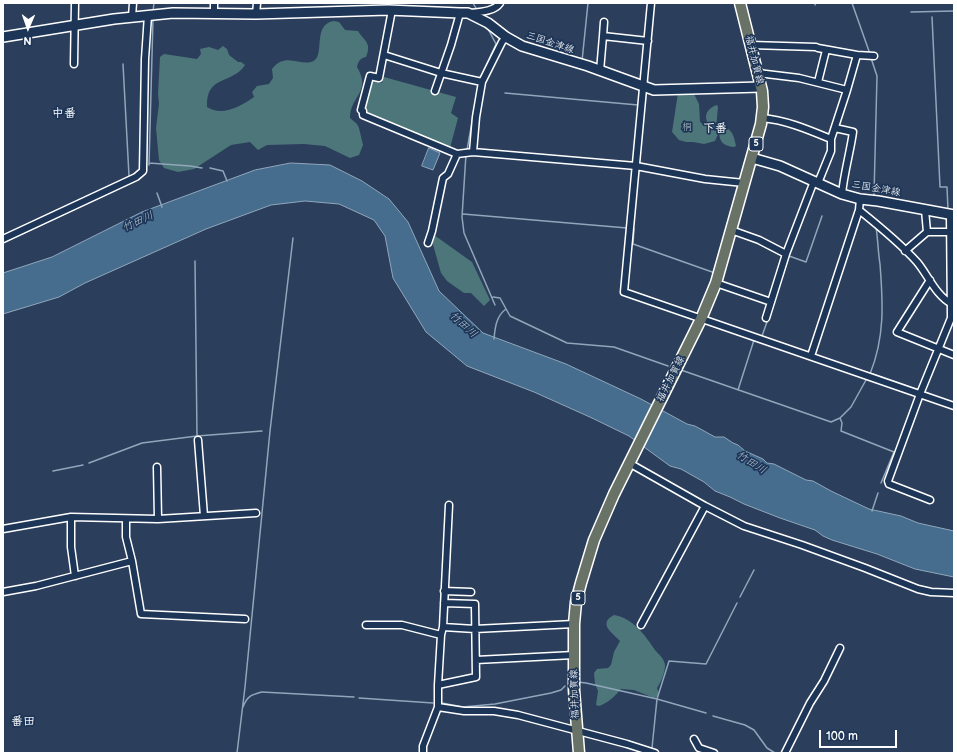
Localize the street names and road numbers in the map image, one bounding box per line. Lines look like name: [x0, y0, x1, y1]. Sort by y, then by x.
street label: 三国金津線: [524, 30, 576, 56]
street label: 福井加賀線: [742, 34, 766, 86]
road number: 5: [749, 137, 763, 151]
street label: 三国金津線: [850, 179, 902, 199]
street label: 福井加賀線: [654, 354, 688, 404]
road number: 5: [571, 591, 585, 605]
street label: 福井加賀線: [568, 669, 582, 719]

